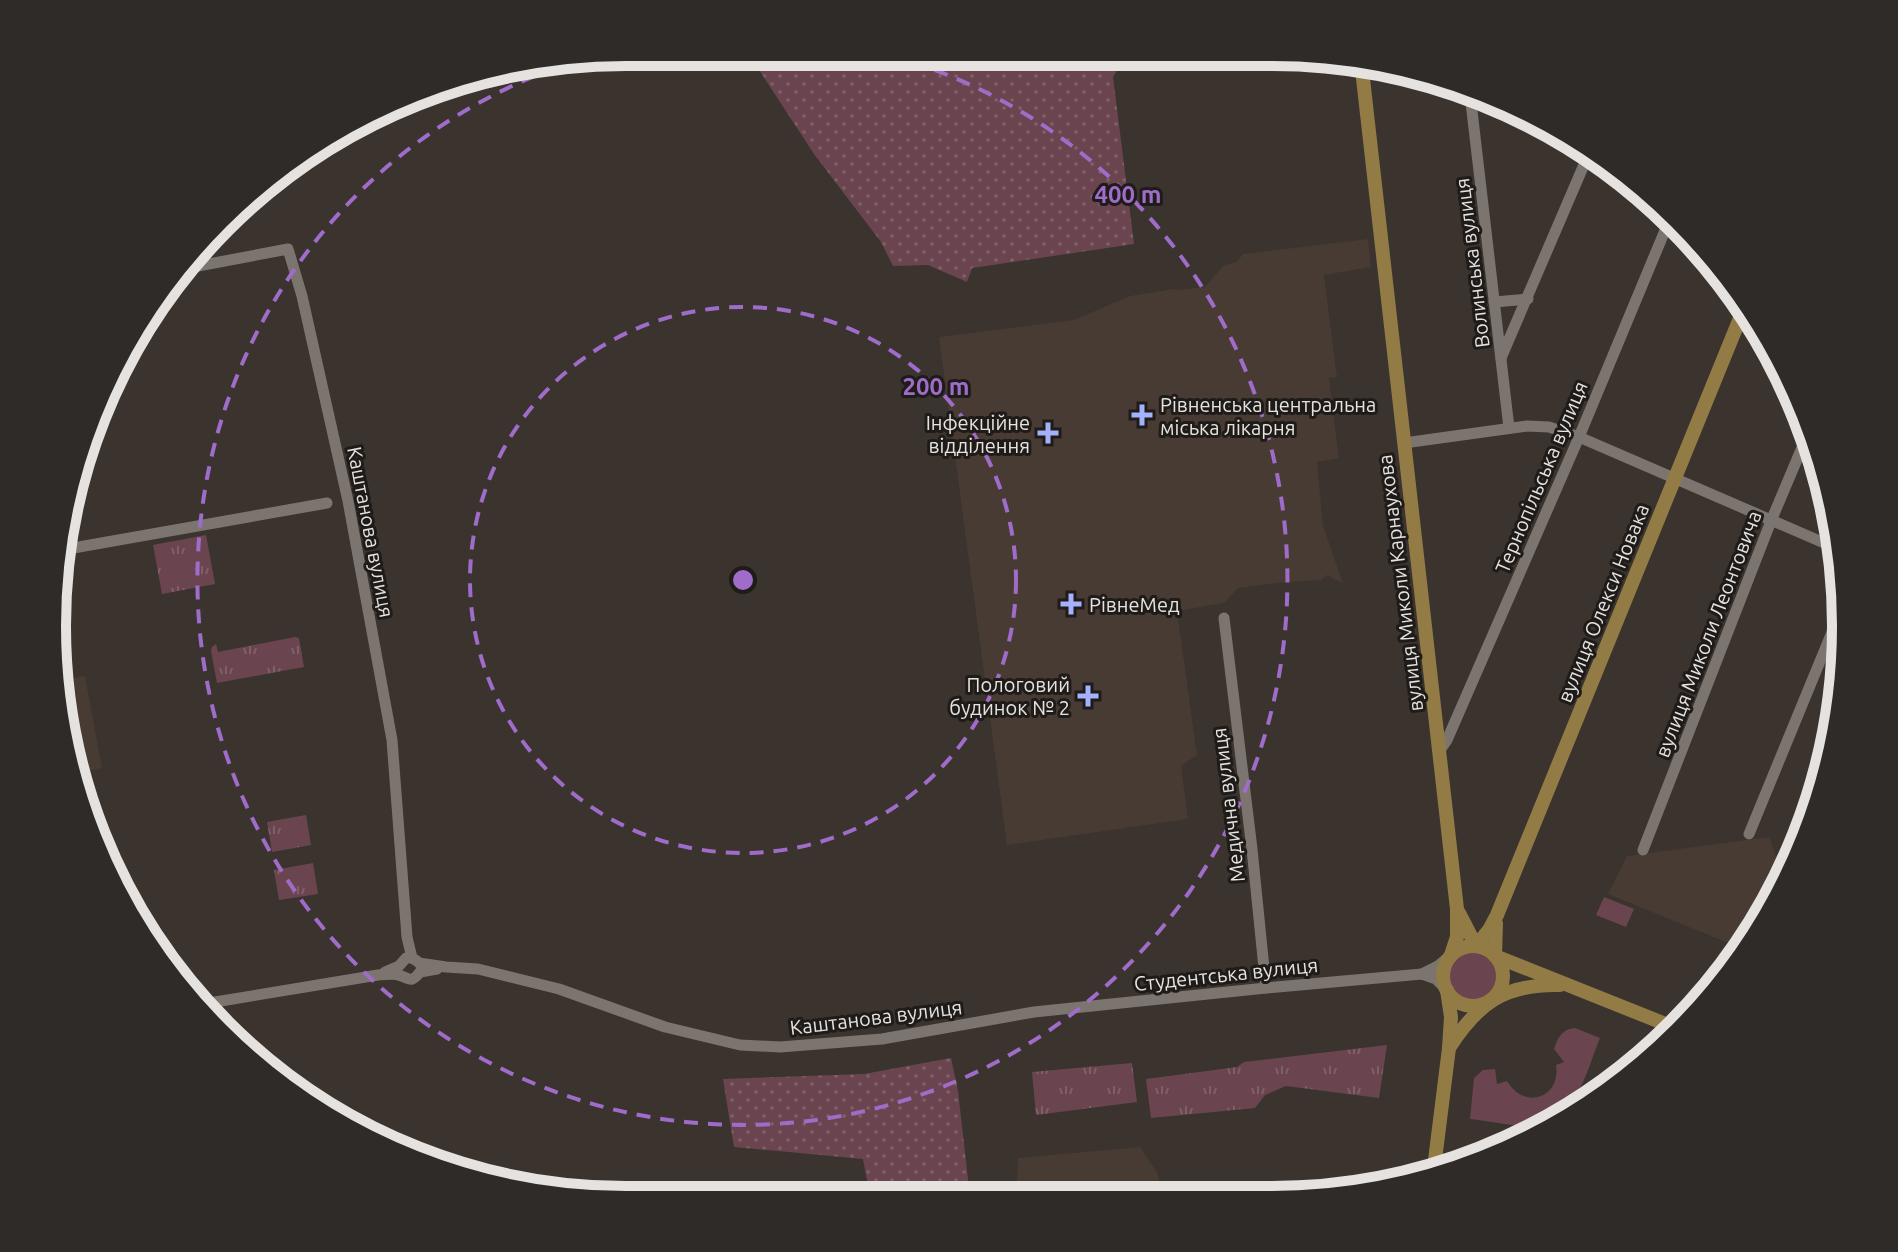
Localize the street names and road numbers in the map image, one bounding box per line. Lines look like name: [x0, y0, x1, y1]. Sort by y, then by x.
street label: Волинська вулиця: [1450, 177, 1494, 349]
street label: Тернопільська вулиця: [1490, 378, 1592, 576]
street label: Каштанова вулиця: [343, 445, 399, 619]
street label: вулиця Миколи Карнаухова: [1373, 453, 1427, 713]
street label: вулиця Олекси Новака: [1553, 500, 1653, 706]
street label: вулиця Миколи Леонтовича: [1650, 507, 1766, 761]
street label: Медична вулиця: [1207, 727, 1249, 883]
street label: Студентська вулиця: [1133, 953, 1319, 995]
street label: Каштанова вулиця: [789, 995, 963, 1039]

